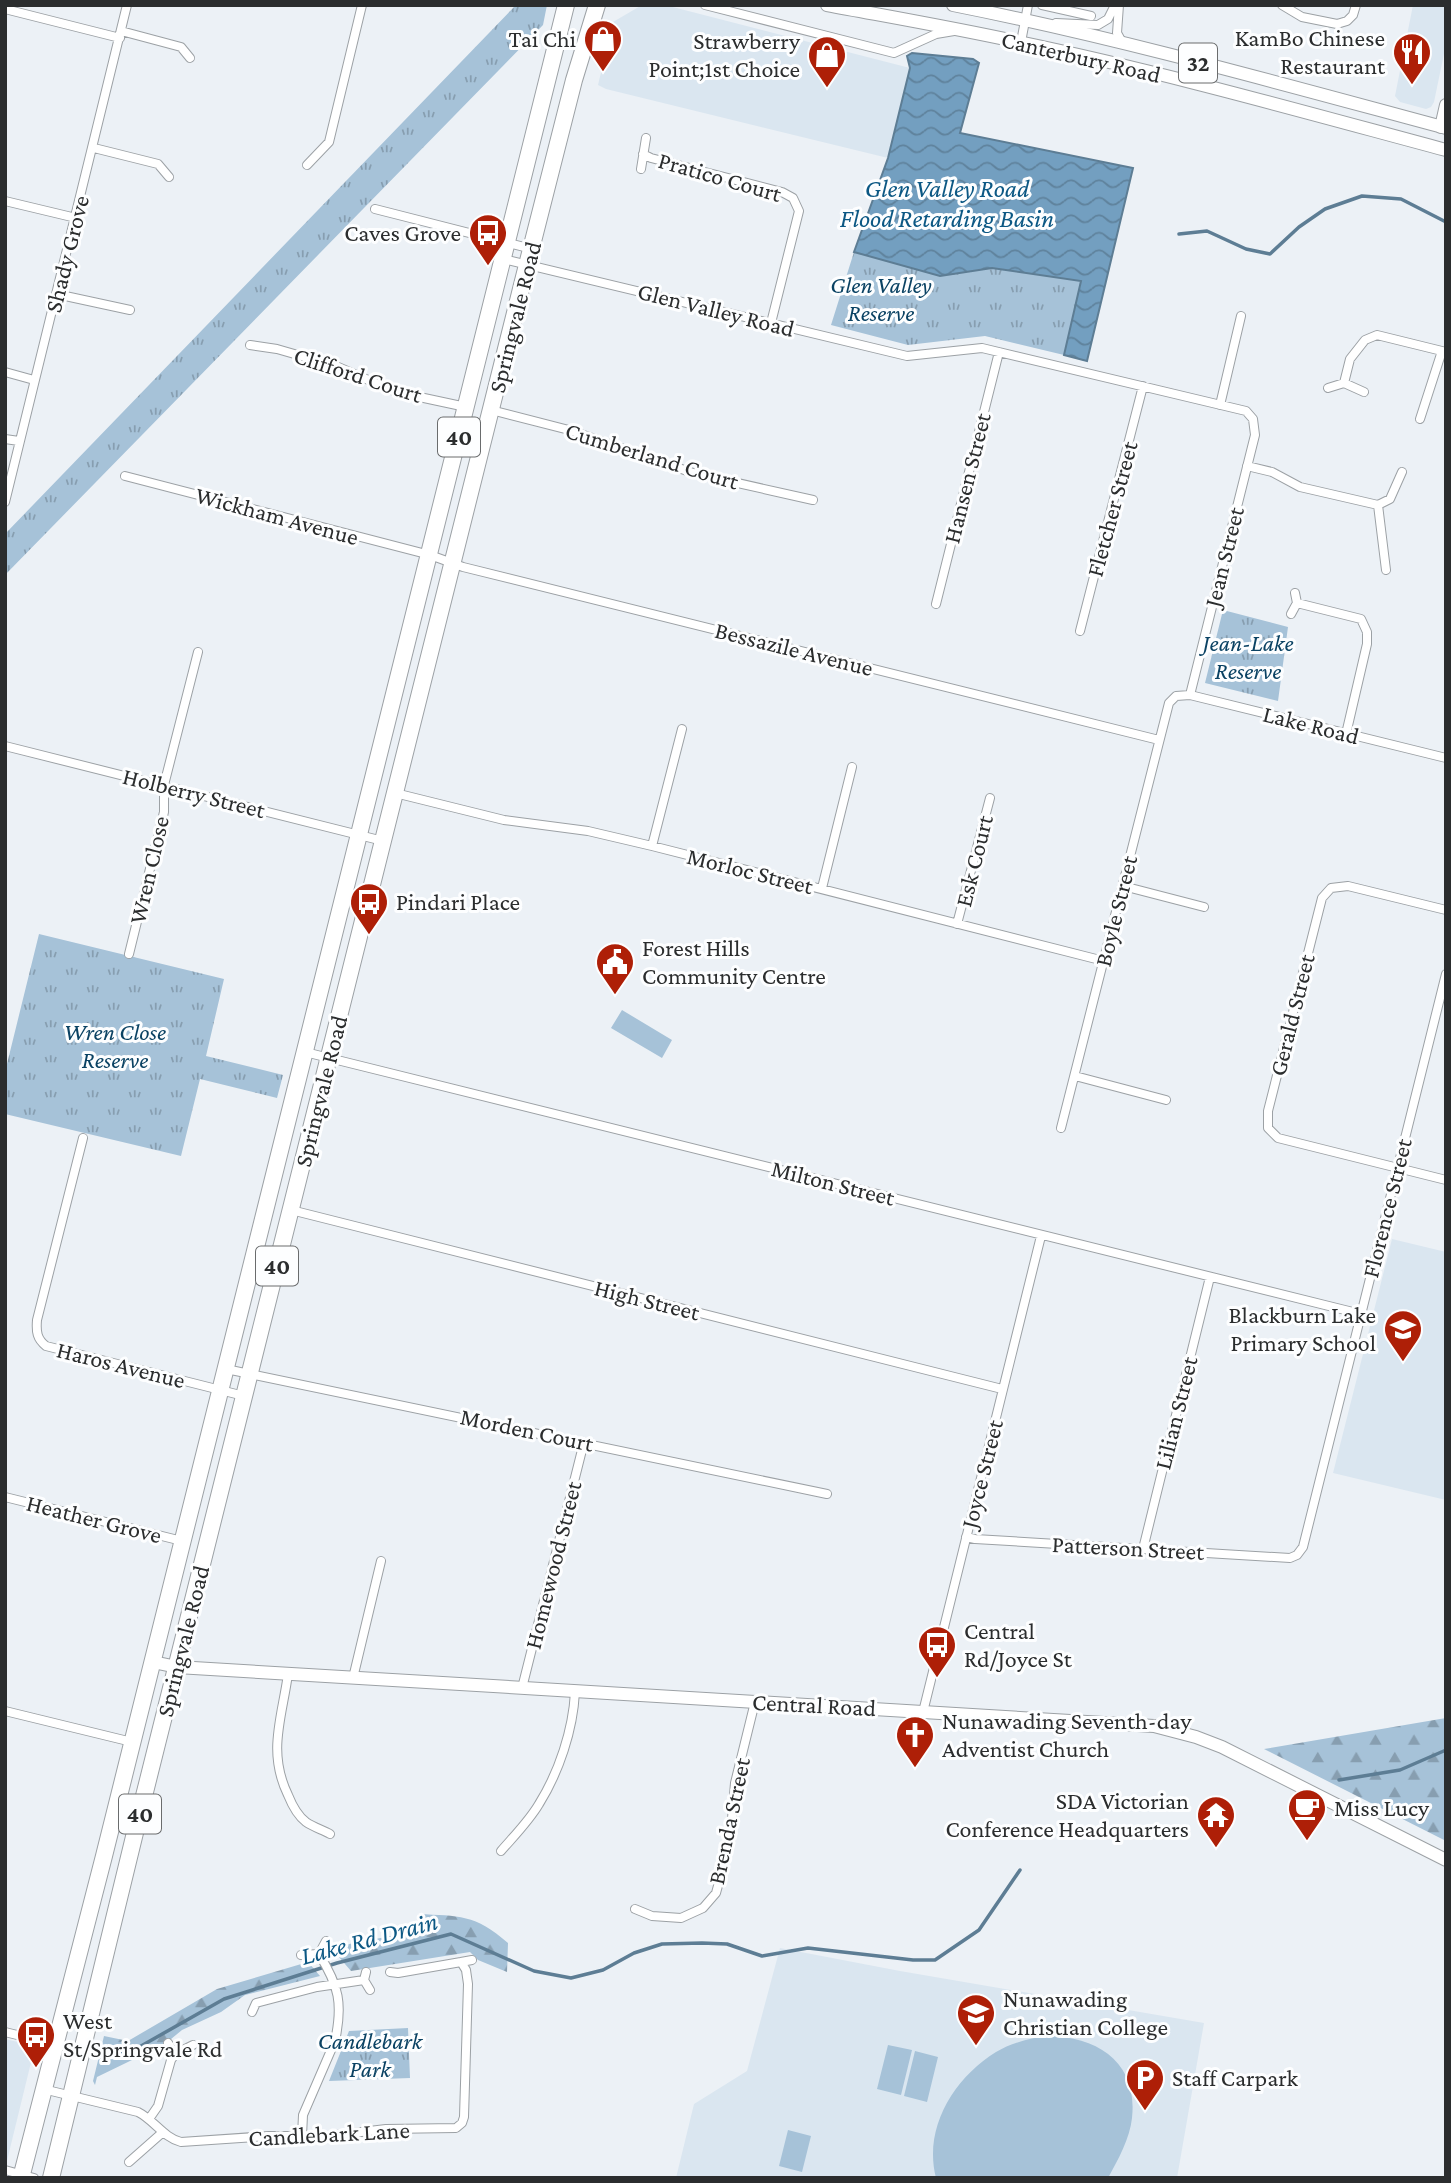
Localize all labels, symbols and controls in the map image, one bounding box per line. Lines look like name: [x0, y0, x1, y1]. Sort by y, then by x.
shop icon: Tai Chi: [582, 18, 624, 73]
place label: KamBo Chinese Restaurant: [1235, 24, 1386, 79]
place label: Tai Chi: [509, 25, 576, 52]
street label: Canterbury Road: [999, 25, 1164, 88]
place label: Strawberry Point;1st Choice: [648, 27, 801, 82]
restaurant icon: KamBo Chinese Restaurant: [1391, 31, 1433, 86]
shop icon: Strawberry Point;1st Choice: [806, 34, 848, 89]
road number: 32: [1179, 44, 1217, 82]
street label: Pratico Court: [655, 146, 786, 207]
water label: Glen Valley Road Flood Retarding Basin: [840, 174, 1054, 233]
street label: Shady Grove: [39, 192, 94, 315]
bus stop icon: Caves Grove: [467, 212, 509, 267]
place label: Caves Grove: [344, 219, 461, 246]
street label: Springvale Road: [483, 238, 546, 395]
park label: Glen Valley Reserve: [830, 271, 932, 326]
street label: Glen Valley Road: [635, 277, 798, 342]
street label: Clifford Court: [291, 341, 427, 408]
street label: Hansen Street: [937, 409, 996, 546]
street label: Cumberland Court: [562, 416, 743, 495]
road number: 40: [438, 418, 480, 457]
street label: Fletcher Street: [1080, 437, 1143, 580]
street label: Wickham Avenue: [193, 481, 362, 550]
street label: Jean Street: [1198, 503, 1249, 612]
street label: Bessazile Avenue: [712, 616, 876, 681]
park label: Jean-Lake Reserve: [1198, 629, 1294, 684]
street label: Lake Road: [1260, 700, 1362, 750]
street label: Holberry Street: [120, 762, 269, 823]
street label: Esk Court: [949, 811, 998, 910]
street label: Wren Close: [123, 813, 174, 926]
street label: Morloc Street: [684, 842, 817, 899]
street label: Boyle Street: [1089, 851, 1143, 969]
bus stop icon: Pindari Place: [348, 881, 390, 936]
place label: Pindari Place: [396, 888, 520, 915]
place label: Forest Hills Community Centre: [642, 934, 826, 989]
public building icon: Forest Hills Community Centre: [594, 941, 636, 996]
street label: Gerald Street: [1263, 950, 1320, 1079]
street label: Springvale Road: [289, 1012, 352, 1169]
park label: Wren Close Reserve: [64, 1018, 166, 1073]
street label: Florence Street: [1356, 1134, 1417, 1280]
street label: Milton Street: [769, 1154, 898, 1211]
road number: 40: [256, 1246, 298, 1286]
street label: High Street: [592, 1273, 703, 1326]
place label: Blackburn Lake Primary School: [1228, 1301, 1376, 1356]
school or university icon: Blackburn Lake Primary School: [1382, 1308, 1424, 1363]
street label: Haros Avenue: [54, 1336, 188, 1394]
street label: Lilian Street: [1148, 1353, 1203, 1472]
street label: Morden Court: [458, 1402, 597, 1457]
street label: Joyce Street: [955, 1416, 1008, 1533]
street label: Homewood Street: [519, 1477, 587, 1652]
street label: Heather Grove: [24, 1489, 164, 1548]
street label: Patterson Street: [1051, 1530, 1206, 1565]
street label: Springvale Road: [151, 1562, 214, 1719]
place label: Central Rd/Joyce St: [964, 1617, 1073, 1672]
bus stop icon: Central Rd/Joyce St: [916, 1624, 958, 1679]
street label: Central Road: [751, 1688, 877, 1721]
place label: Nunawading Seventh-day Adventist Church: [942, 1707, 1192, 1762]
church icon: Nunawading Seventh-day Adventist Church: [894, 1714, 936, 1769]
street label: Brenda Street: [702, 1754, 755, 1887]
place label: SDA Victorian Conference Headquarters: [945, 1787, 1189, 1842]
cafe icon: Miss Lucy: [1286, 1787, 1328, 1842]
temple icon: SDA Victorian Conference Headquarters: [1195, 1794, 1237, 1849]
place label: Miss Lucy: [1334, 1794, 1430, 1821]
road number: 40: [119, 1795, 161, 1834]
water label: Lake Rd Drain: [297, 1906, 441, 1971]
place label: Nunawading Christian College: [1003, 1985, 1168, 2040]
school or university icon: Nunawading Christian College: [955, 1992, 997, 2047]
place label: West St/Springvale Rd: [63, 2007, 223, 2062]
bus stop icon: West St/Springvale Rd: [15, 2014, 57, 2069]
park label: Candlebark Park: [318, 2027, 424, 2082]
parking icon: Staff Carpark: [1124, 2057, 1166, 2112]
place label: Staff Carpark: [1172, 2064, 1299, 2091]
street label: Candlebark Lane: [248, 2116, 410, 2151]

